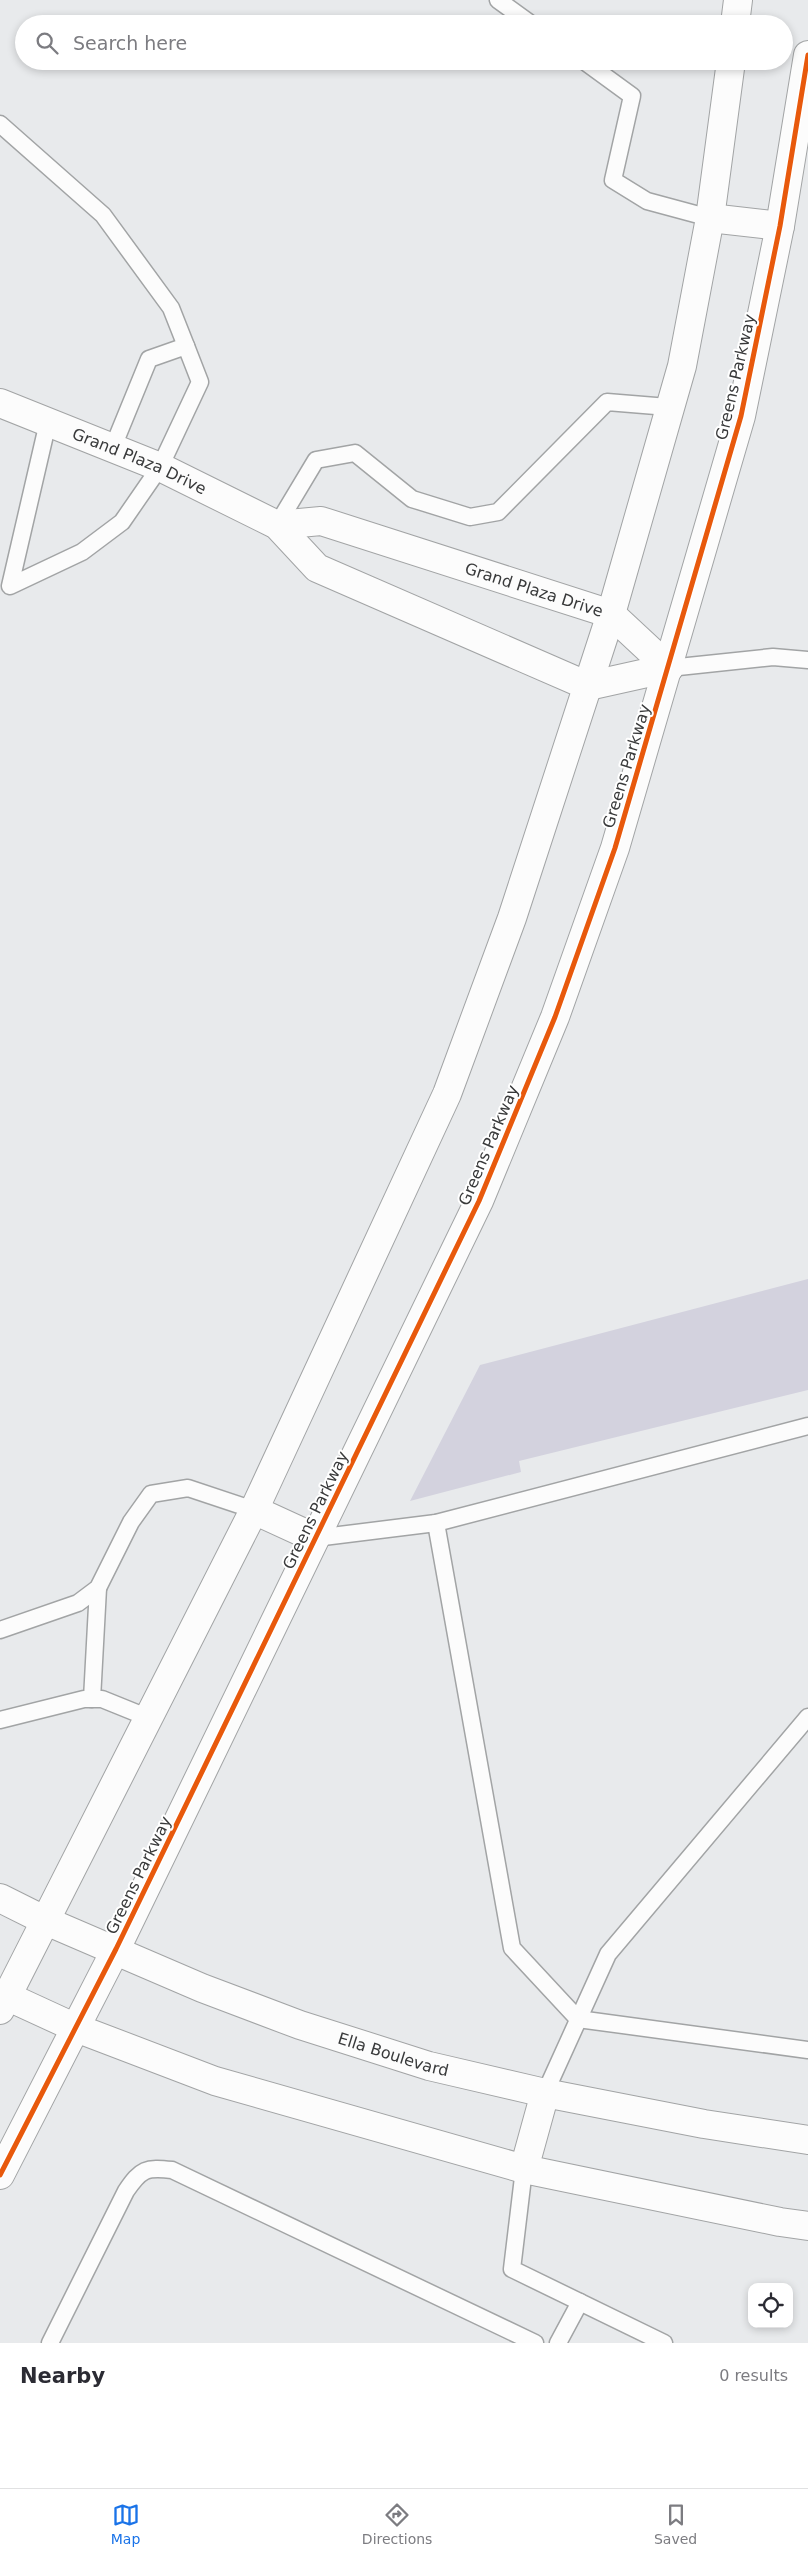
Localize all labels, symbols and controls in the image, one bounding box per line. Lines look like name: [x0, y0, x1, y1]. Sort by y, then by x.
search box: [15, 15, 793, 70]
icon: search: [33, 29, 61, 57]
text: Search here: [73, 32, 187, 54]
street label: Greens Parkway: [712, 312, 759, 442]
street label: Grand Plaza Drive: [70, 424, 209, 498]
street label: Grand Plaza Drive: [462, 559, 605, 621]
street label: Greens Parkway: [599, 702, 654, 831]
street label: Greens Parkway: [455, 1082, 522, 1208]
street label: Greens Parkway: [279, 1448, 352, 1572]
street label: Greens Parkway: [102, 1813, 175, 1937]
street label: Ella Boulevard: [336, 2029, 451, 2080]
map controls: [748, 2283, 793, 2328]
button: locate: [748, 2283, 793, 2328]
text: Nearby: [20, 2364, 105, 2388]
text: 0 results: [719, 2366, 788, 2385]
tab: Map: [111, 2501, 140, 2547]
tab: Directions: [362, 2501, 432, 2547]
tab: Saved: [654, 2501, 697, 2547]

